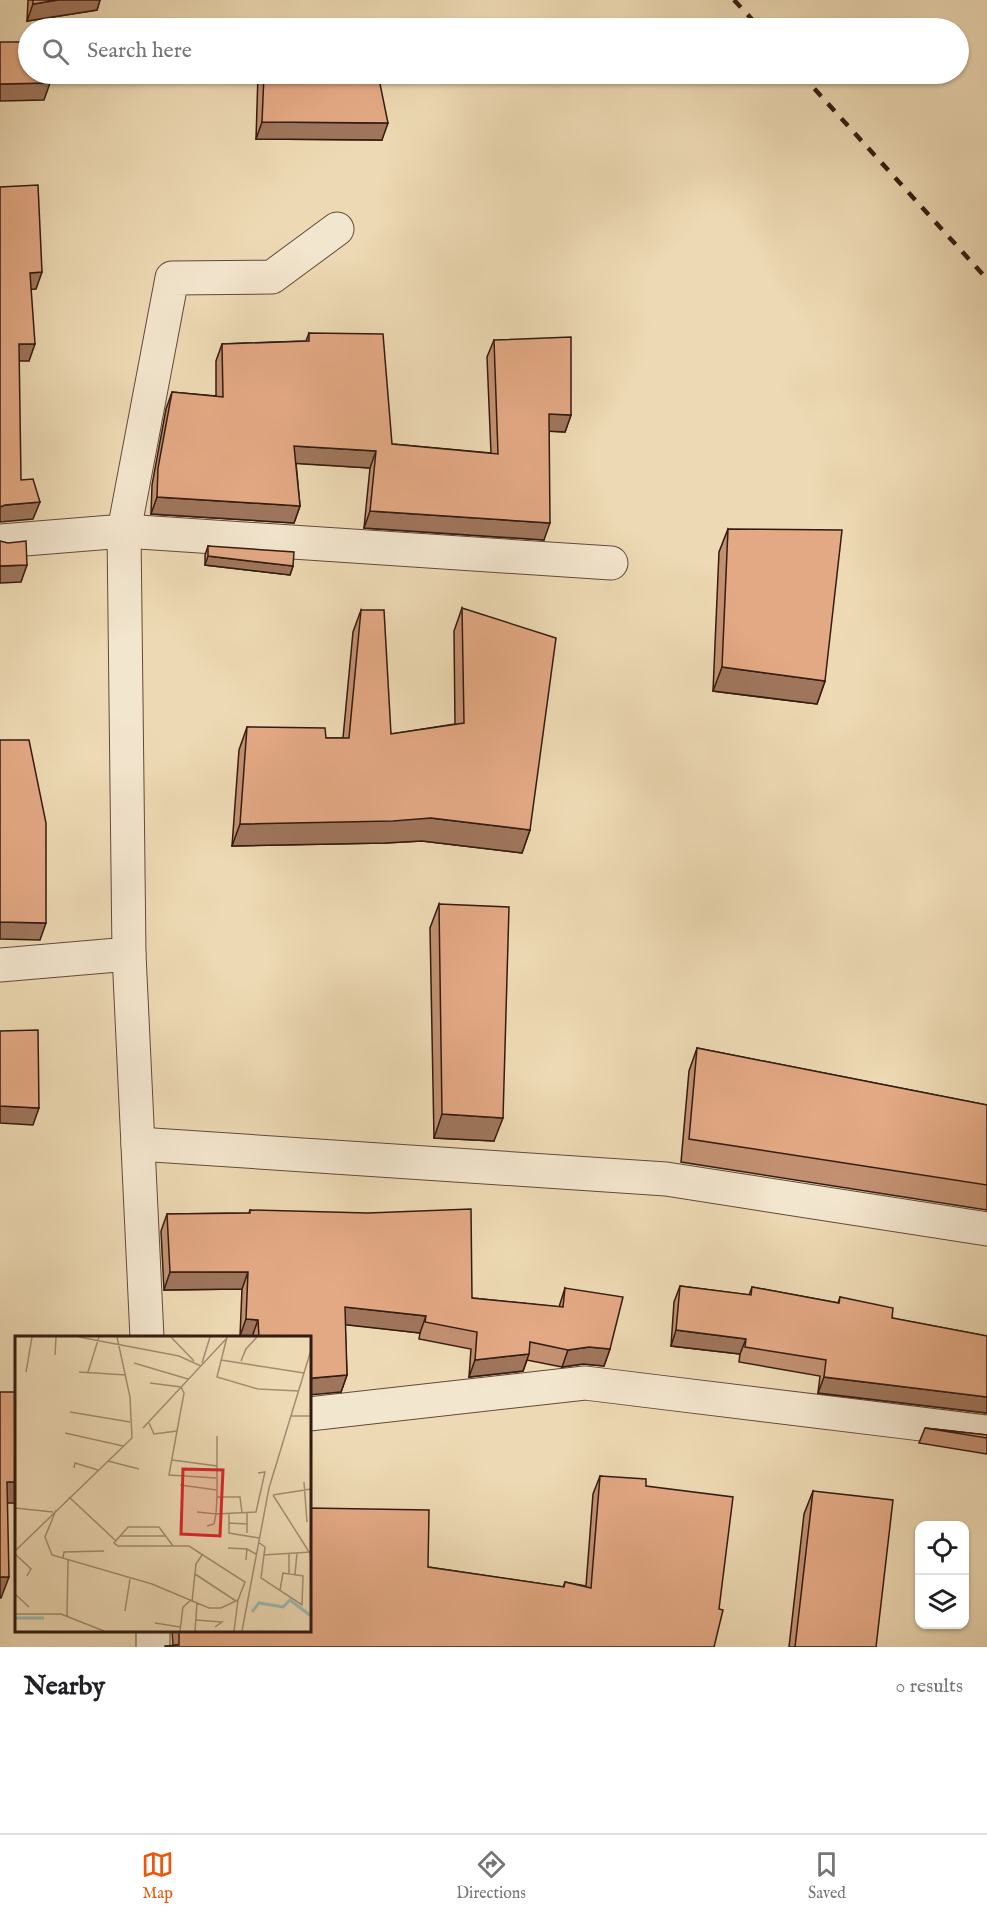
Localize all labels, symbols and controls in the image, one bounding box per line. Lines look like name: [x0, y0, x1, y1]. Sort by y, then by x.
search box: [18, 18, 969, 84]
icon: search: [39, 35, 72, 68]
text: Search here: [87, 37, 192, 65]
inset map: [15, 1336, 310, 1632]
map controls: [915, 1521, 969, 1629]
button: locate: [915, 1521, 969, 1575]
button: layers: [915, 1575, 969, 1629]
text: Nearby: [24, 1670, 105, 1703]
text: 0 results: [896, 1674, 963, 1699]
tab: Map: [141, 1848, 174, 1904]
tab: Directions: [456, 1848, 526, 1904]
tab: Saved: [808, 1848, 846, 1904]

